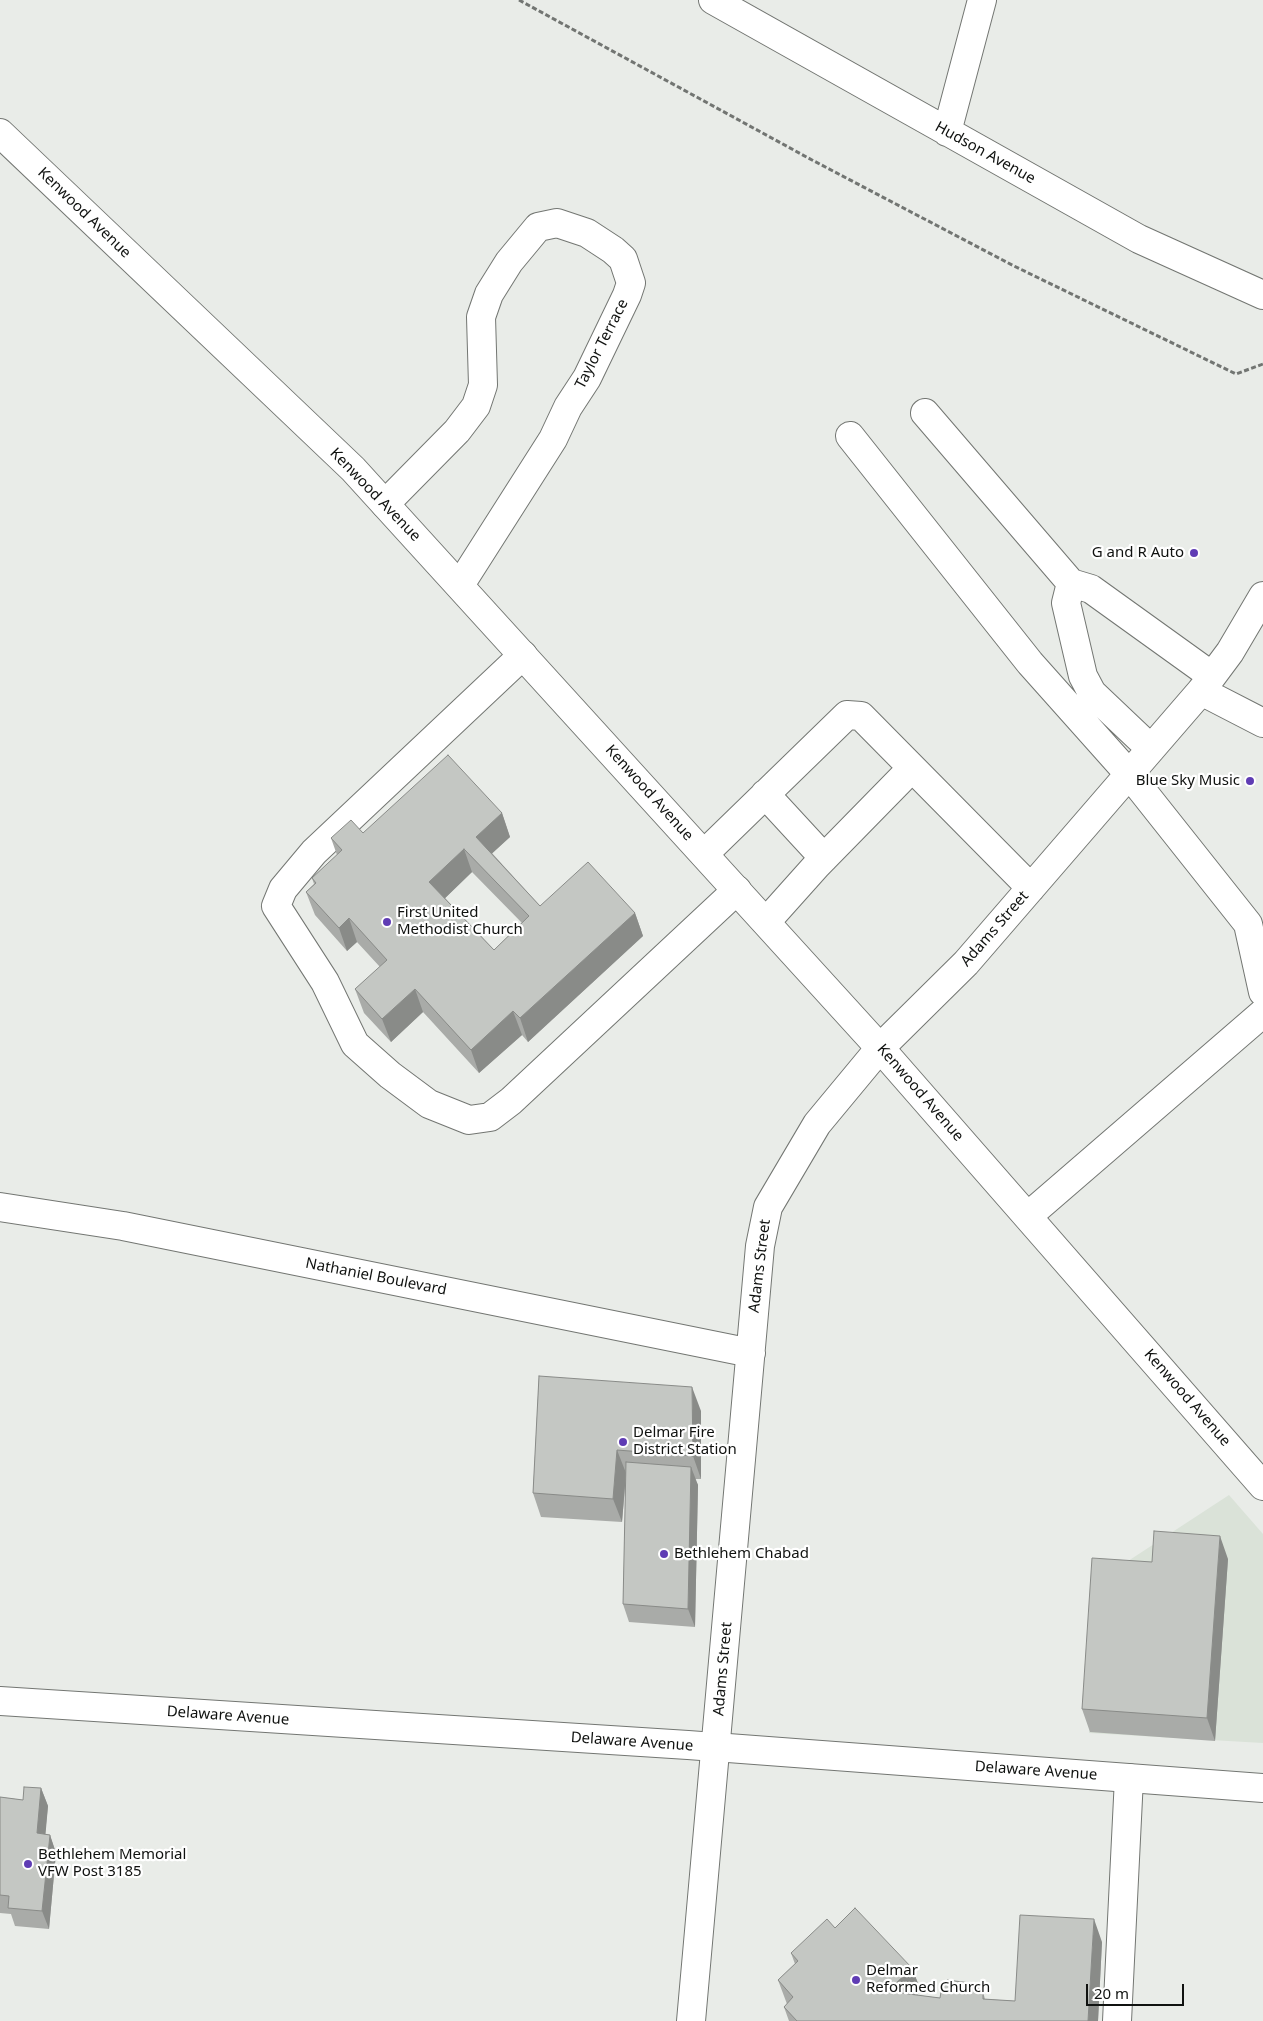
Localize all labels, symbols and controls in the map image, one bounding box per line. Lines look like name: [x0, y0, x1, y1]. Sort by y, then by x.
street label: Hudson Avenue: [932, 118, 1038, 188]
street label: Kenwood Avenue: [34, 164, 134, 262]
street label: Taylor Terrace: [572, 296, 632, 392]
street label: Kenwood Avenue: [326, 445, 424, 545]
place label: G and R Auto: [1092, 544, 1184, 562]
marker: G and R Auto: [1188, 547, 1200, 559]
street label: Kenwood Avenue: [601, 741, 697, 845]
place label: Blue Sky Music: [1136, 772, 1240, 790]
marker: Blue Sky Music: [1244, 775, 1256, 787]
street label: Adams Street: [957, 888, 1033, 970]
place label: First United Methodist Church: [397, 904, 523, 939]
marker: First United Methodist Church: [381, 916, 393, 928]
street label: Kenwood Avenue: [873, 1041, 967, 1145]
street label: Adams Street: [745, 1218, 775, 1314]
street label: Nathaniel Boulevard: [304, 1254, 448, 1300]
street label: Kenwood Avenue: [1140, 1346, 1234, 1450]
place label: Delmar Fire District Station: [633, 1424, 737, 1459]
marker: Delmar Fire District Station: [617, 1436, 629, 1448]
place label: Bethlehem Chabad: [674, 1545, 809, 1563]
marker: Bethlehem Chabad: [658, 1548, 670, 1560]
street label: Adams Street: [710, 1621, 736, 1717]
street label: Delaware Avenue: [166, 1703, 290, 1729]
street label: Delaware Avenue: [570, 1729, 694, 1755]
street label: Delaware Avenue: [974, 1758, 1098, 1784]
place label: Bethlehem Memorial VFW Post 3185: [38, 1846, 186, 1881]
marker: Bethlehem Memorial VFW Post 3185: [22, 1858, 34, 1870]
place label: Delmar Reformed Church: [866, 1962, 990, 1997]
marker: Delmar Reformed Church: [850, 1974, 862, 1986]
scale bar: [1088, 1974, 1186, 2006]
text: 20 m: [1094, 1983, 1129, 2003]

